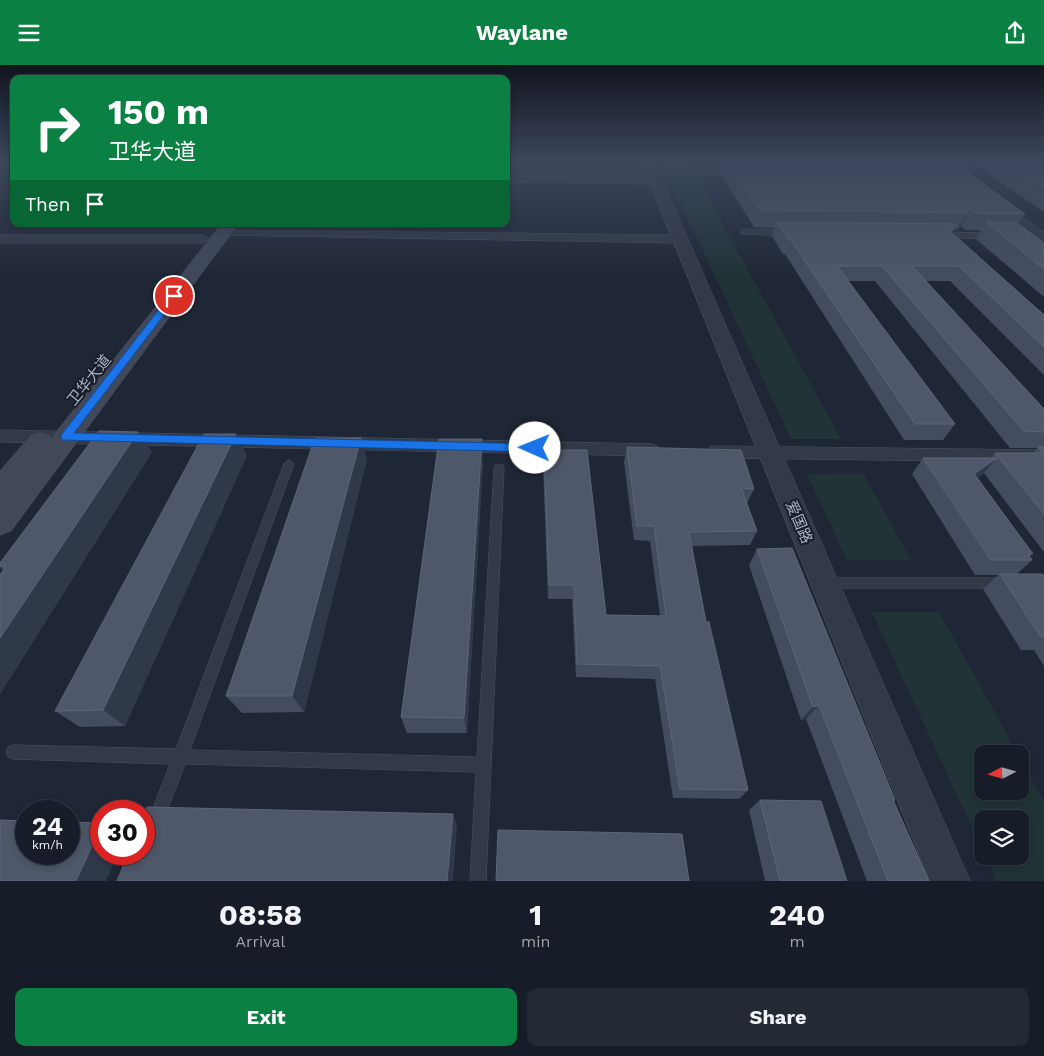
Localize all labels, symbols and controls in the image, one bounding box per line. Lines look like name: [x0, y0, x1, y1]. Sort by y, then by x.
icon: menu: [15, 19, 43, 47]
icon: share: [1001, 19, 1029, 47]
text: Waylane: [476, 20, 568, 45]
text: 150 m: [108, 91, 209, 133]
icon: right: [25, 95, 90, 160]
text: 卫华大道: [108, 139, 196, 164]
icon: arrive: [81, 190, 109, 218]
text: Then: [25, 193, 71, 216]
pin: [153, 275, 195, 317]
icon: arrive: [160, 282, 188, 310]
street label: 卫华大道: [63, 351, 115, 409]
position arrow: [508, 421, 560, 473]
street label: 爱国路: [782, 498, 816, 546]
north arrow: [974, 745, 1029, 800]
map controls: [974, 745, 1029, 865]
speed limit sign: 30: [90, 800, 155, 865]
button: layers: [974, 810, 1029, 865]
text: 24: [32, 812, 63, 841]
text: km/h: [32, 838, 63, 852]
text: 08:58: [219, 897, 302, 932]
text: 1: [529, 897, 542, 932]
text: 240: [769, 897, 825, 932]
text: Arrival: [235, 932, 285, 951]
text: min: [521, 932, 550, 951]
text: m: [790, 932, 805, 951]
button: Exit: [15, 988, 517, 1046]
button: Share: [527, 988, 1029, 1046]

